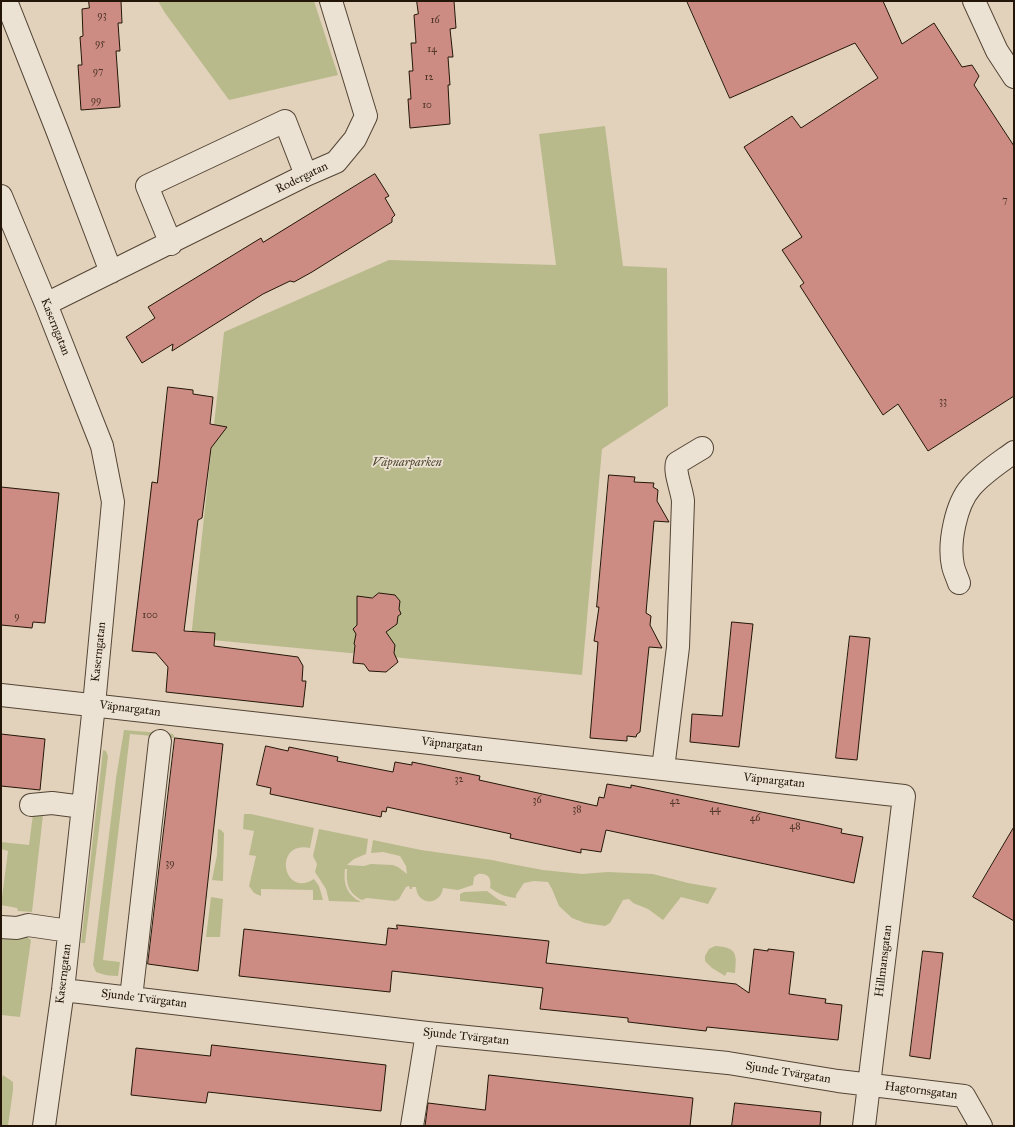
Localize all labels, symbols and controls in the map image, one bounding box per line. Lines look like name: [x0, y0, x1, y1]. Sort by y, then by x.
house number: 93: [97, 10, 107, 22]
house number: 16: [430, 15, 440, 27]
house number: 95: [95, 38, 105, 50]
house number: 14: [427, 44, 437, 56]
house number: 97: [93, 66, 103, 78]
house number: 12: [425, 72, 433, 84]
house number: 99: [91, 95, 101, 107]
house number: 10: [422, 100, 432, 112]
street label: Rodergatan: [273, 159, 331, 197]
house number: 7: [1002, 195, 1008, 207]
street label: Kaserngatan: [37, 296, 73, 358]
house number: 33: [939, 396, 947, 408]
park label: Väpnarparken: [372, 456, 442, 470]
house number: 100: [142, 610, 158, 622]
house number: 9: [14, 611, 20, 623]
street label: Kaserngatan: [89, 621, 109, 683]
street label: Väpnargatan: [98, 698, 162, 720]
street label: Väpnargatan: [421, 735, 483, 755]
street label: Väpnargatan: [743, 771, 805, 791]
house number: 32: [455, 774, 463, 786]
house number: 36: [532, 795, 542, 807]
house number: 42: [670, 796, 680, 808]
house number: 38: [572, 804, 582, 816]
house number: 44: [709, 804, 721, 816]
house number: 46: [750, 813, 760, 825]
house number: 48: [790, 821, 800, 833]
house number: 39: [165, 858, 175, 870]
street label: Hillmansgatan: [872, 924, 896, 998]
street label: Kaserngatan: [53, 943, 75, 1005]
street label: Sjunde Tvärgatan: [100, 987, 188, 1011]
street label: Sjunde Tvärgatan: [422, 1025, 510, 1049]
street label: Sjunde Tvärgatan: [744, 1059, 832, 1087]
street label: Hagtornsgatan: [884, 1079, 958, 1103]

